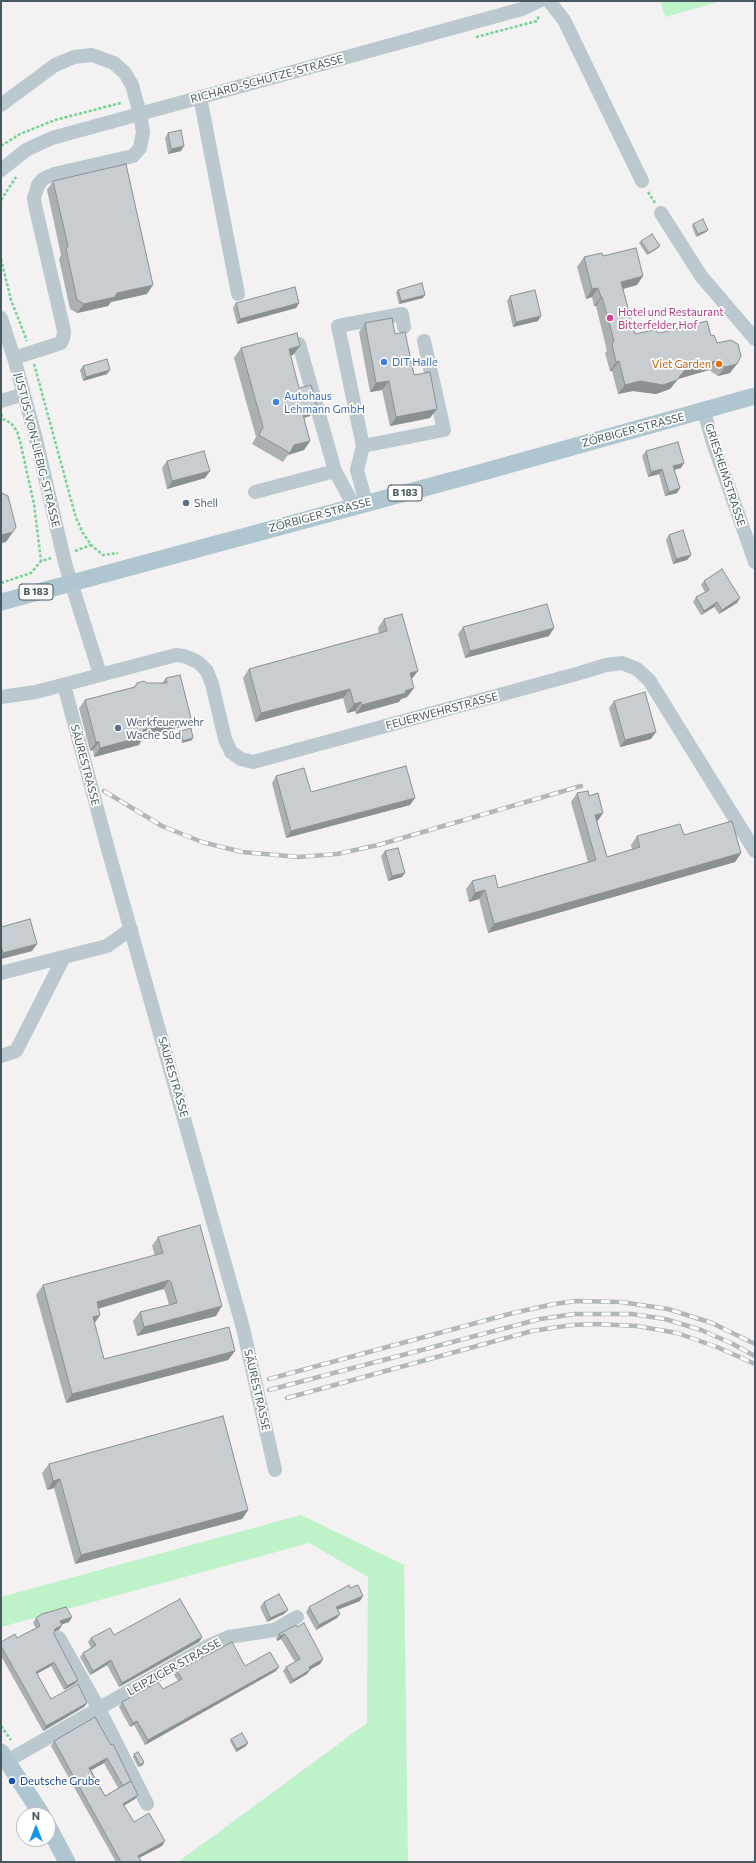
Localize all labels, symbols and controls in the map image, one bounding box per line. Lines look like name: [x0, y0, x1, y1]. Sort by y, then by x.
street label: RICHARD-SCHÜTZE-STRASSE: [189, 52, 345, 106]
place label: Hotel und Restaurant Bitterfelder Hof: [618, 305, 724, 331]
marker: Hotel und Restaurant Bitterfelder Hof: [605, 313, 615, 323]
place label: DIT Halle: [392, 355, 438, 369]
marker: DIT Halle: [379, 357, 389, 367]
place label: Viet Garden: [652, 357, 711, 371]
marker: Viet Garden: [714, 359, 724, 369]
street label: JUSTUS-VON-LIEBIG-STRASSE: [11, 371, 63, 529]
place label: Autohaus Lehmann GmbH: [284, 389, 365, 415]
marker: Autohaus Lehmann GmbH: [271, 397, 281, 407]
street label: ZÖRBIGER STRASSE: [580, 410, 686, 450]
street label: GRIESHEIMSTRASSE: [702, 422, 748, 528]
road number: B 183: [388, 485, 422, 501]
street label: ZÖRBIGER STRASSE: [267, 495, 373, 535]
place label: Shell: [194, 496, 218, 510]
marker: Shell: [181, 498, 191, 508]
road number: B 183: [19, 584, 53, 600]
street label: FEUERWEHRSTRASSE: [384, 690, 500, 732]
place label: Werkfeuerwehr Wache Süd: [126, 715, 204, 741]
street label: SÄURESTRASSE: [68, 723, 102, 807]
marker: Werkfeuerwehr Wache Süd: [113, 723, 123, 733]
street label: SÄURESTRASSE: [155, 1035, 191, 1119]
street label: SÄURESTRASSE: [241, 1348, 273, 1432]
street label: LEIPZIGER STRASSE: [125, 1636, 223, 1698]
place label: Deutsche Grube: [20, 1774, 100, 1788]
marker: Deutsche Grube: [7, 1776, 17, 1786]
north arrow: [16, 1807, 56, 1847]
text: N: [32, 1809, 40, 1822]

